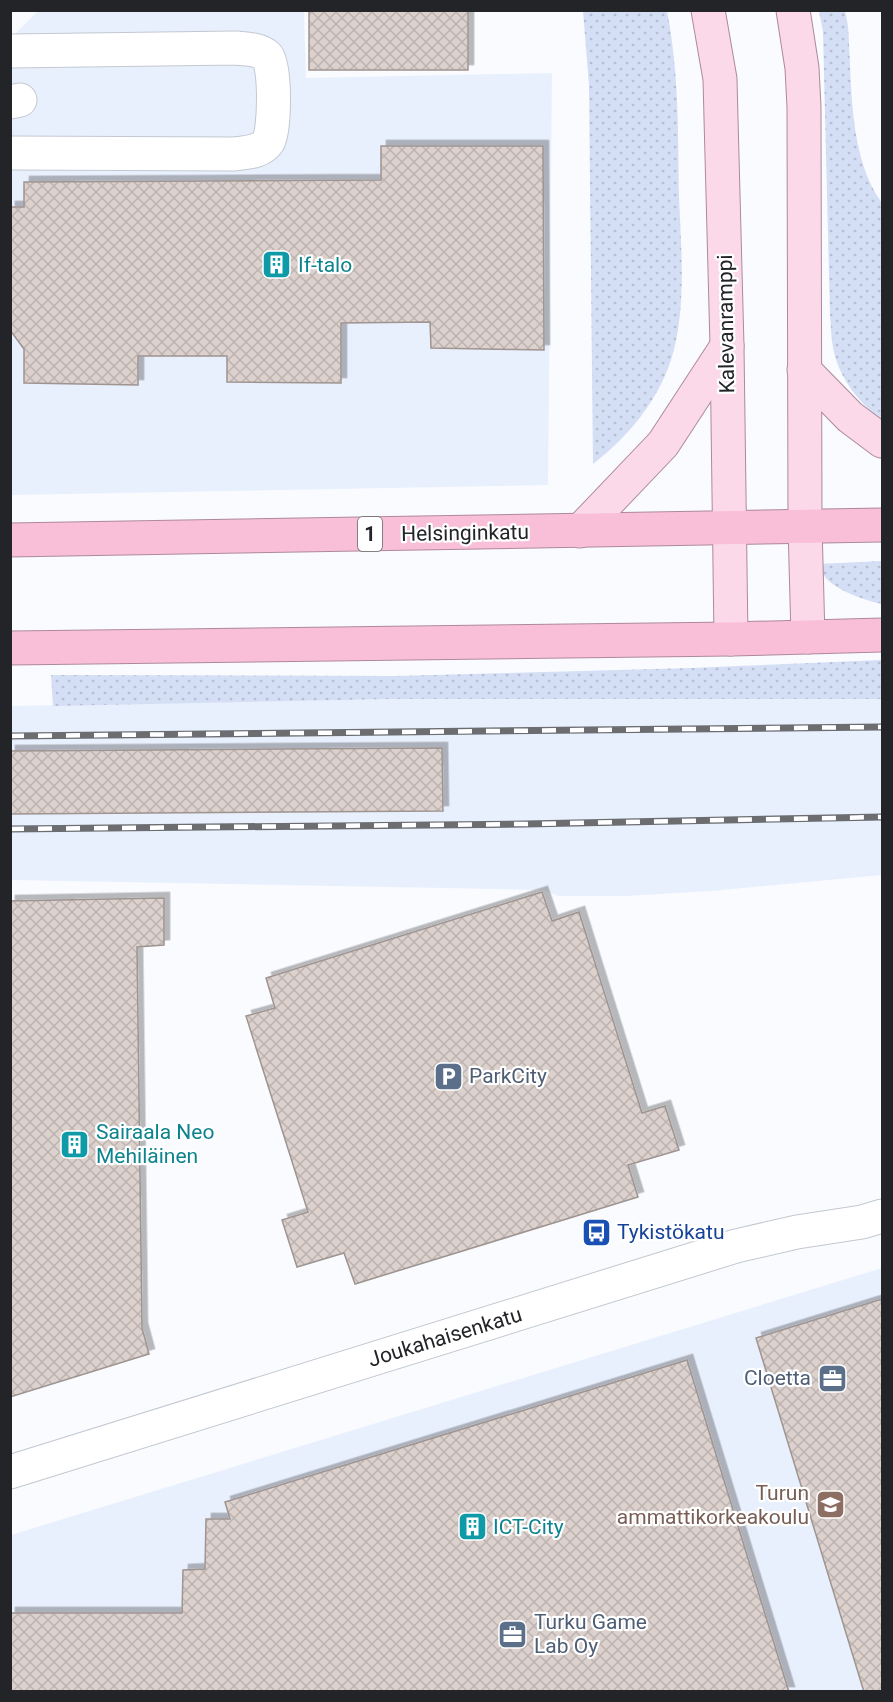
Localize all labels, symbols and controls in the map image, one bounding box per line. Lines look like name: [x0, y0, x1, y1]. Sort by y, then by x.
building icon: If-talo: [261, 249, 293, 281]
place label: If-talo: [298, 253, 352, 277]
street label: Kalevanramppi: [713, 254, 739, 394]
road number: 1: [358, 517, 382, 551]
street label: Helsinginkatu: [401, 520, 529, 546]
parking icon: ParkCity: [432, 1060, 464, 1092]
place label: ParkCity: [469, 1064, 547, 1088]
place label: Sairaala Neo Mehiläinen: [96, 1120, 214, 1168]
building icon: Sairaala Neo Mehiläinen: [59, 1128, 91, 1160]
bus stop icon: Tykistökatu: [580, 1216, 612, 1248]
place label: Tykistökatu: [617, 1220, 724, 1244]
street label: Joukahaisenkatu: [365, 1302, 525, 1372]
office icon: Cloetta: [816, 1362, 848, 1394]
place label: Cloetta: [744, 1366, 811, 1390]
place label: Turun ammattikorkeakoulu: [617, 1481, 809, 1529]
school or university icon: Turun ammattikorkeakoulu: [814, 1489, 846, 1521]
building icon: ICT-City: [456, 1511, 488, 1543]
place label: ICT-City: [493, 1515, 564, 1539]
place label: Turku Game Lab Oy: [534, 1610, 647, 1658]
office icon: Turku Game Lab Oy: [497, 1618, 529, 1650]

